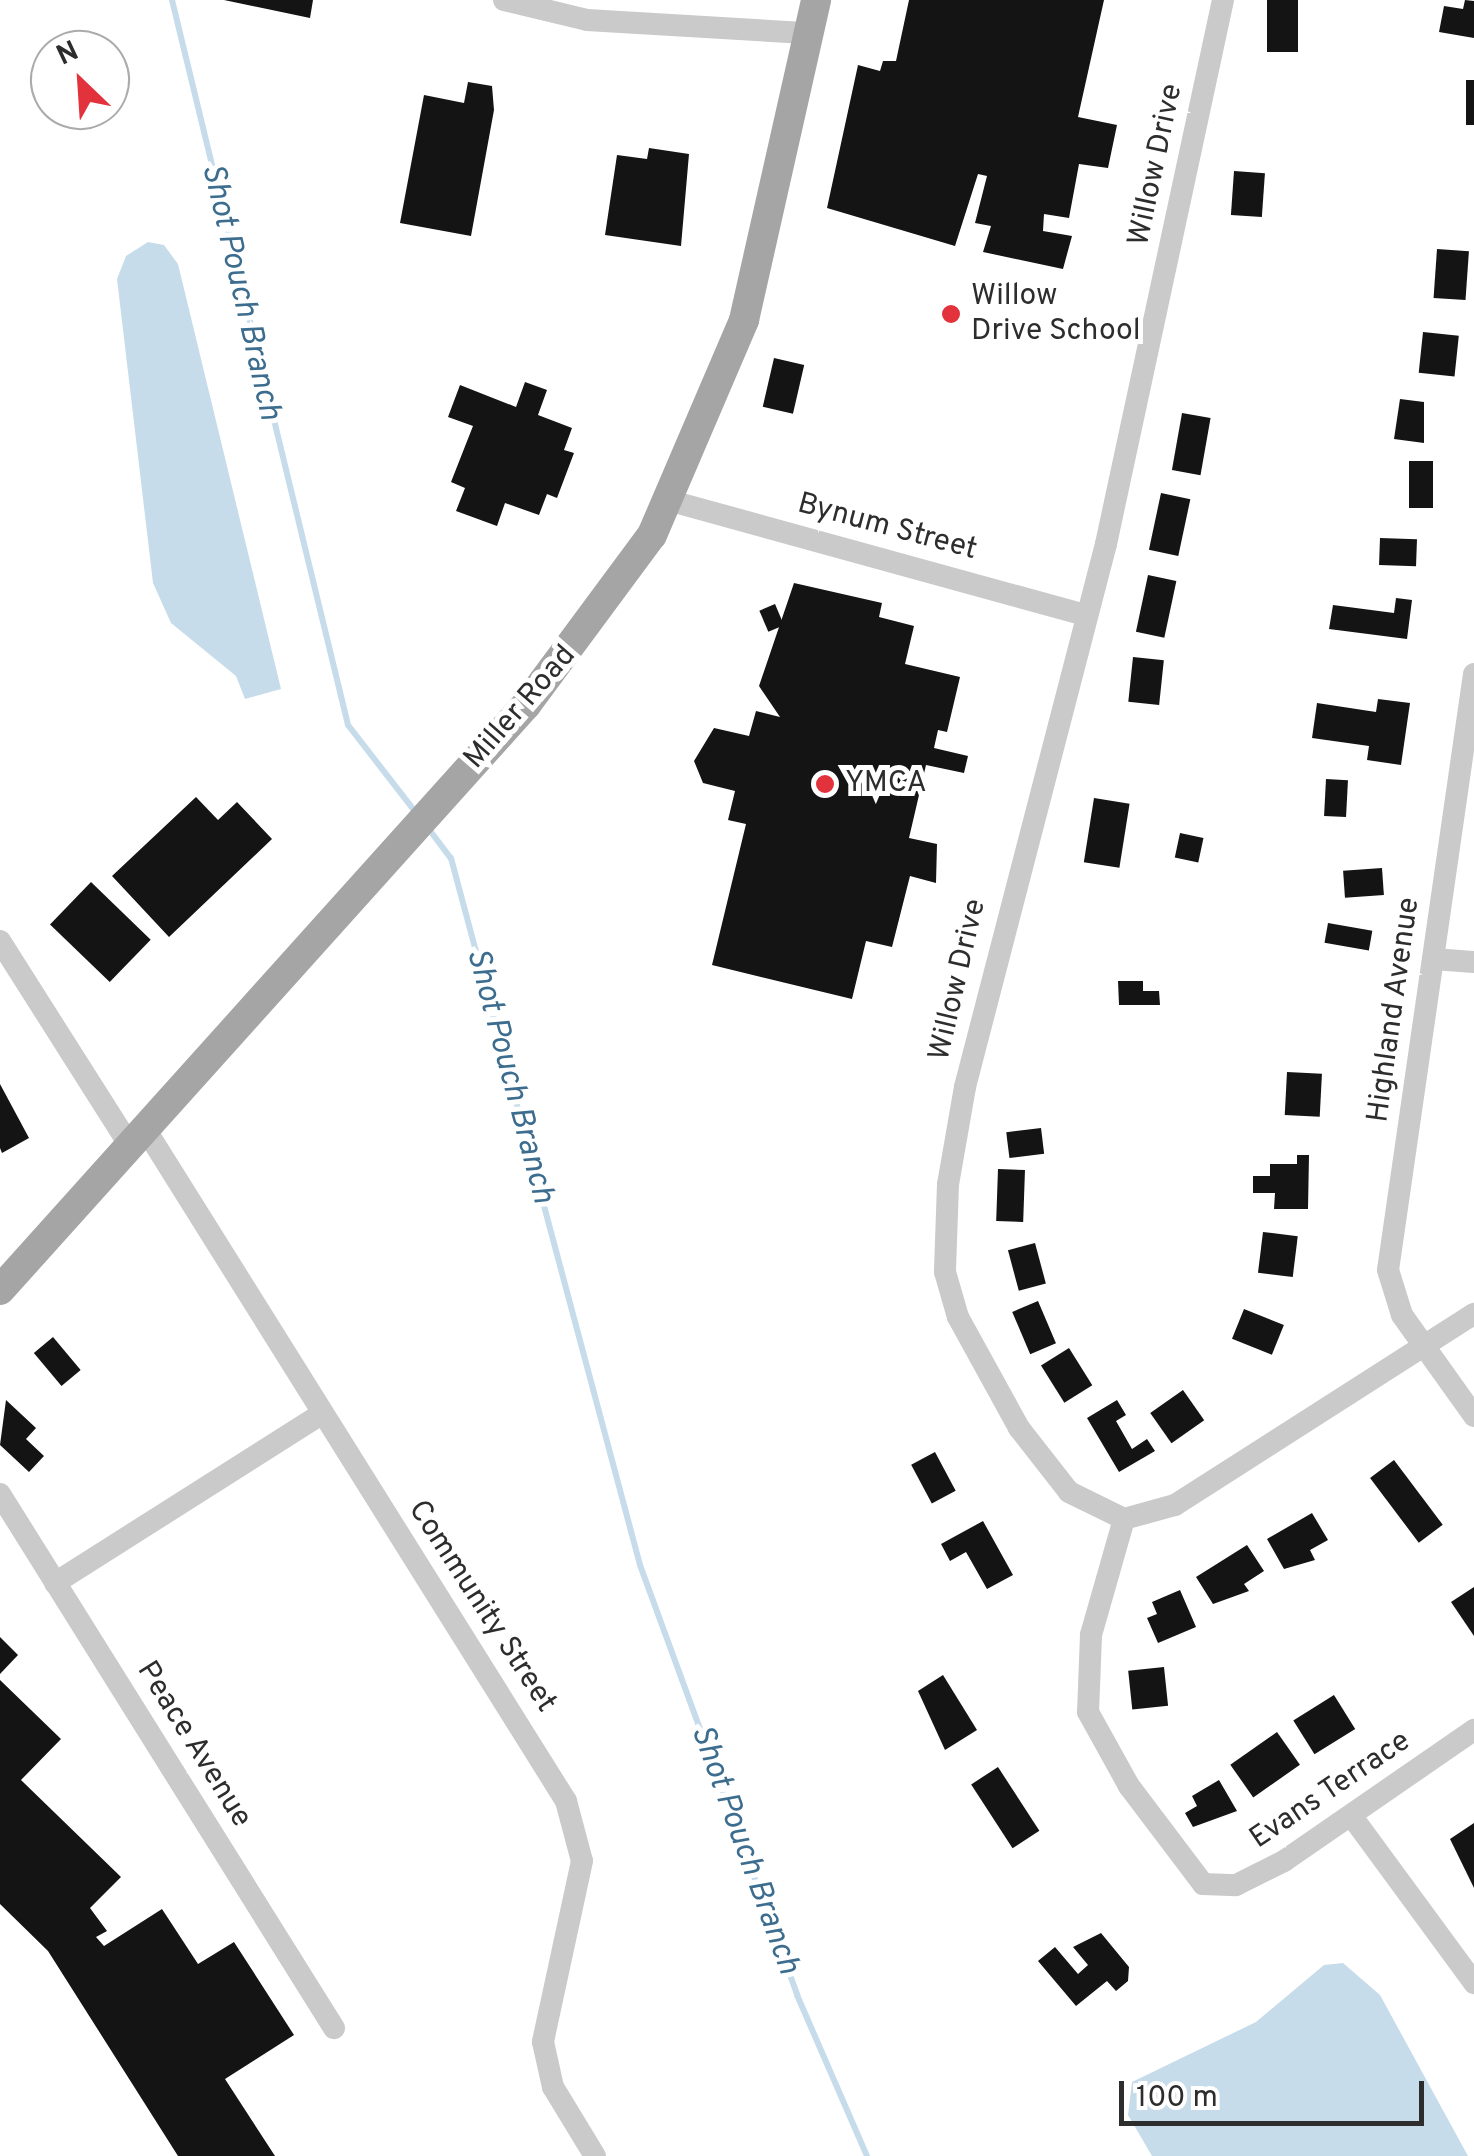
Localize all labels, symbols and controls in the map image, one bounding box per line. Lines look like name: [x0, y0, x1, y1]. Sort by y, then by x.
north arrow: [30, 30, 130, 130]
text: N: [51, 34, 85, 75]
street label: Willow Drive: [1122, 81, 1192, 249]
water label: Shot Pouch Branch: [192, 160, 288, 424]
place label: Willow Drive School: [971, 279, 1141, 350]
marker: Willow Drive School: [940, 303, 962, 325]
street label: Bynum Street: [793, 487, 981, 569]
street label: Miller Road: [458, 639, 584, 777]
place label: YMCA: [845, 766, 927, 802]
marker: YMCA: [814, 773, 836, 795]
street label: Highland Avenue: [1361, 895, 1429, 1125]
street label: Willow Drive: [923, 896, 995, 1064]
water label: Shot Pouch Branch: [457, 944, 561, 1208]
street label: Community Street: [399, 1494, 563, 1720]
street label: Peace Avenue: [127, 1655, 259, 1835]
water label: Shot Pouch Branch: [681, 1720, 807, 1980]
street label: Evans Terrace: [1244, 1724, 1418, 1858]
scale bar: [1124, 2061, 1429, 2123]
text: 100 m: [1136, 2080, 1218, 2117]

